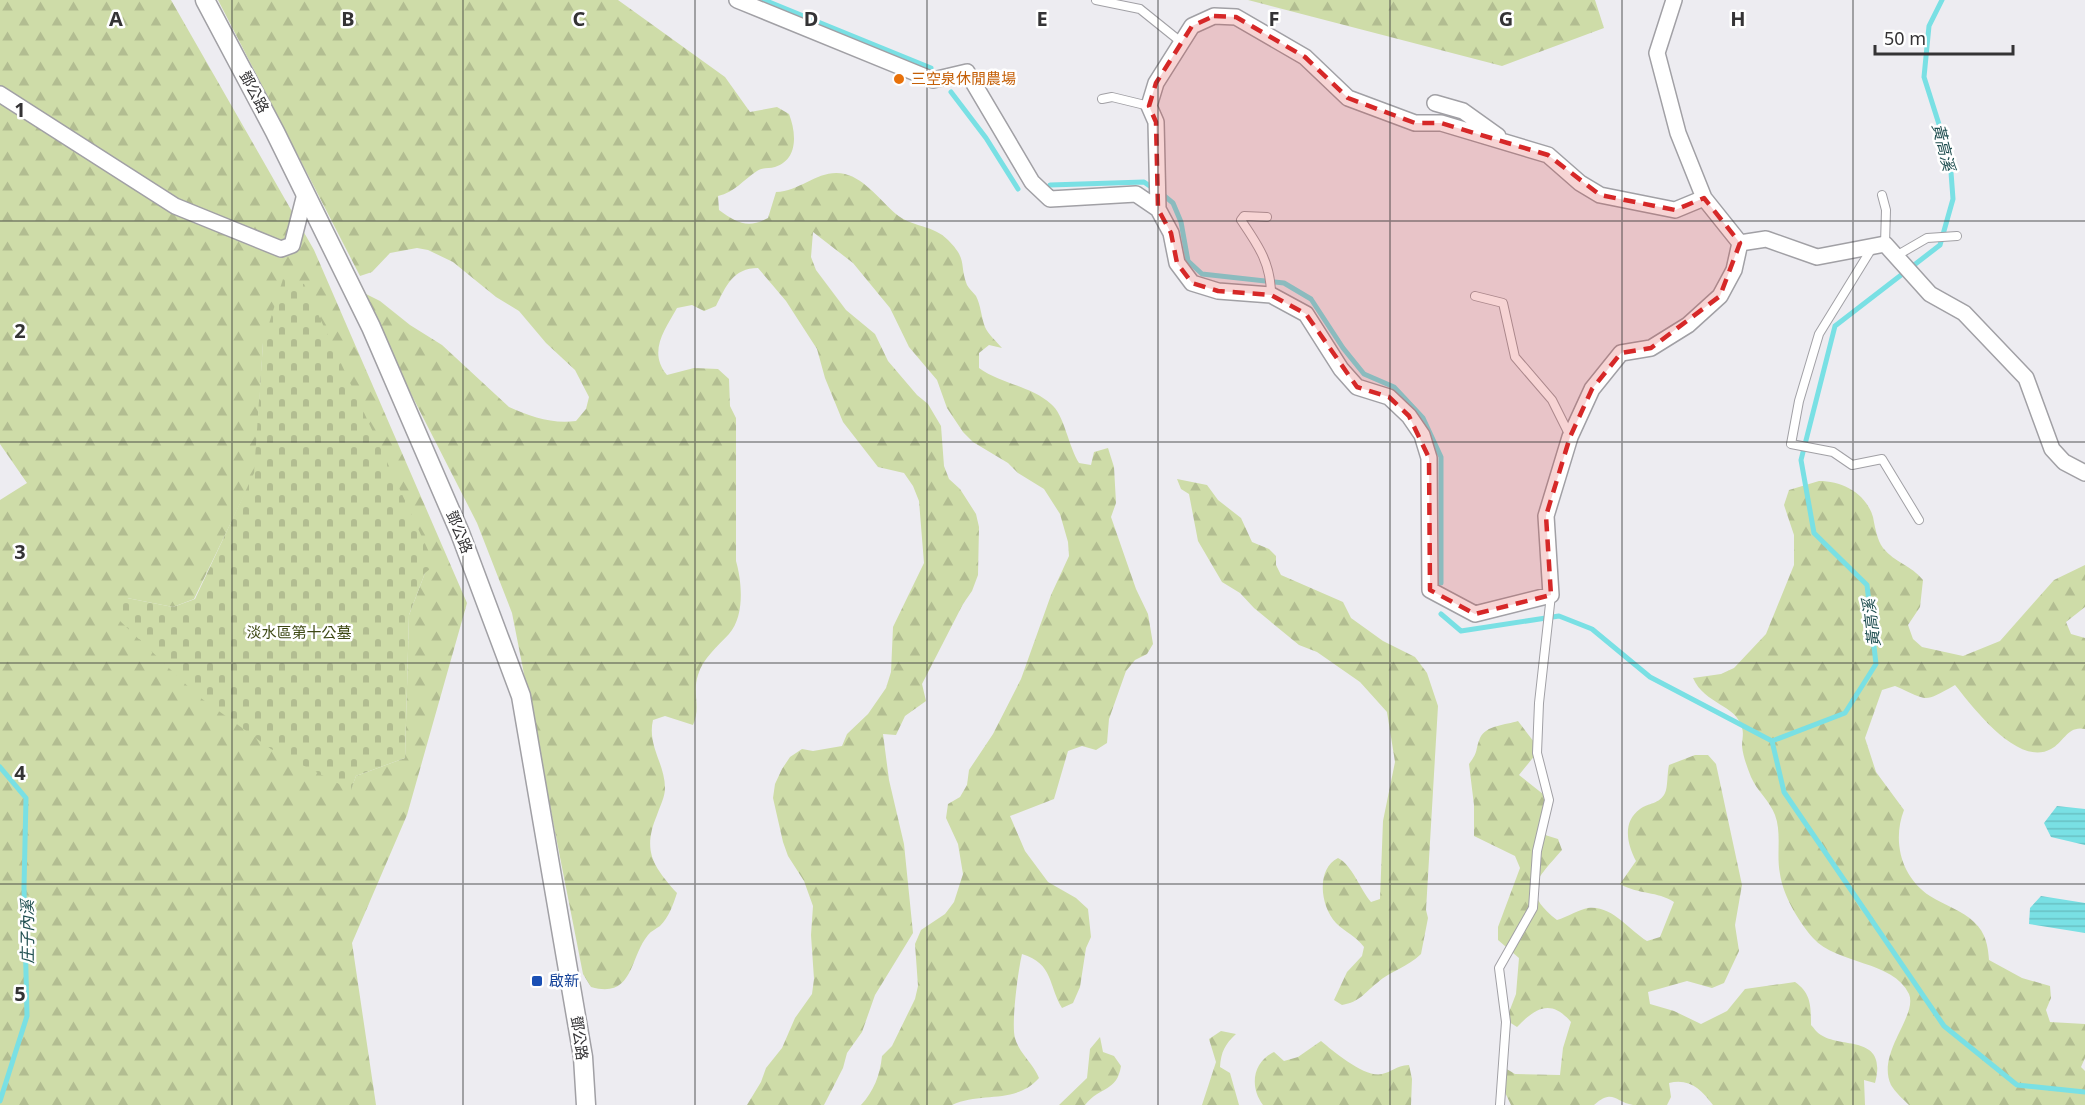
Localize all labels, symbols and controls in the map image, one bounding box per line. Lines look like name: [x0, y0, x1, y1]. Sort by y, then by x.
text: A: [109, 5, 123, 32]
text: B: [341, 5, 355, 32]
text: C: [573, 5, 586, 32]
text: D: [804, 5, 818, 32]
text: E: [1036, 5, 1048, 32]
text: F: [1269, 5, 1279, 32]
text: G: [1499, 5, 1513, 32]
text: H: [1730, 5, 1746, 32]
scale bar: [1875, 18, 2013, 56]
text: 50 m: [1884, 26, 1926, 50]
street label: 鄧公路: [235, 67, 274, 116]
place label: 三空泉休閒農場: [911, 68, 1016, 88]
marker: 三空泉休閒農場: [892, 72, 906, 86]
text: 1: [14, 96, 26, 123]
water label: 黃高溪: [1928, 121, 1961, 175]
text: 2: [14, 317, 26, 344]
street label: 鄧公路: [442, 507, 478, 556]
text: 3: [14, 538, 26, 565]
water label: 黃高溪: [1857, 596, 1885, 648]
park label: 淡水區第十公墓: [246, 622, 352, 642]
text: 4: [14, 759, 26, 786]
water label: 庄子內溪: [16, 898, 38, 964]
place label: 啟新: [549, 970, 579, 990]
marker: 啟新: [530, 974, 544, 988]
text: 5: [14, 980, 26, 1007]
street label: 鄧公路: [567, 1014, 593, 1062]

